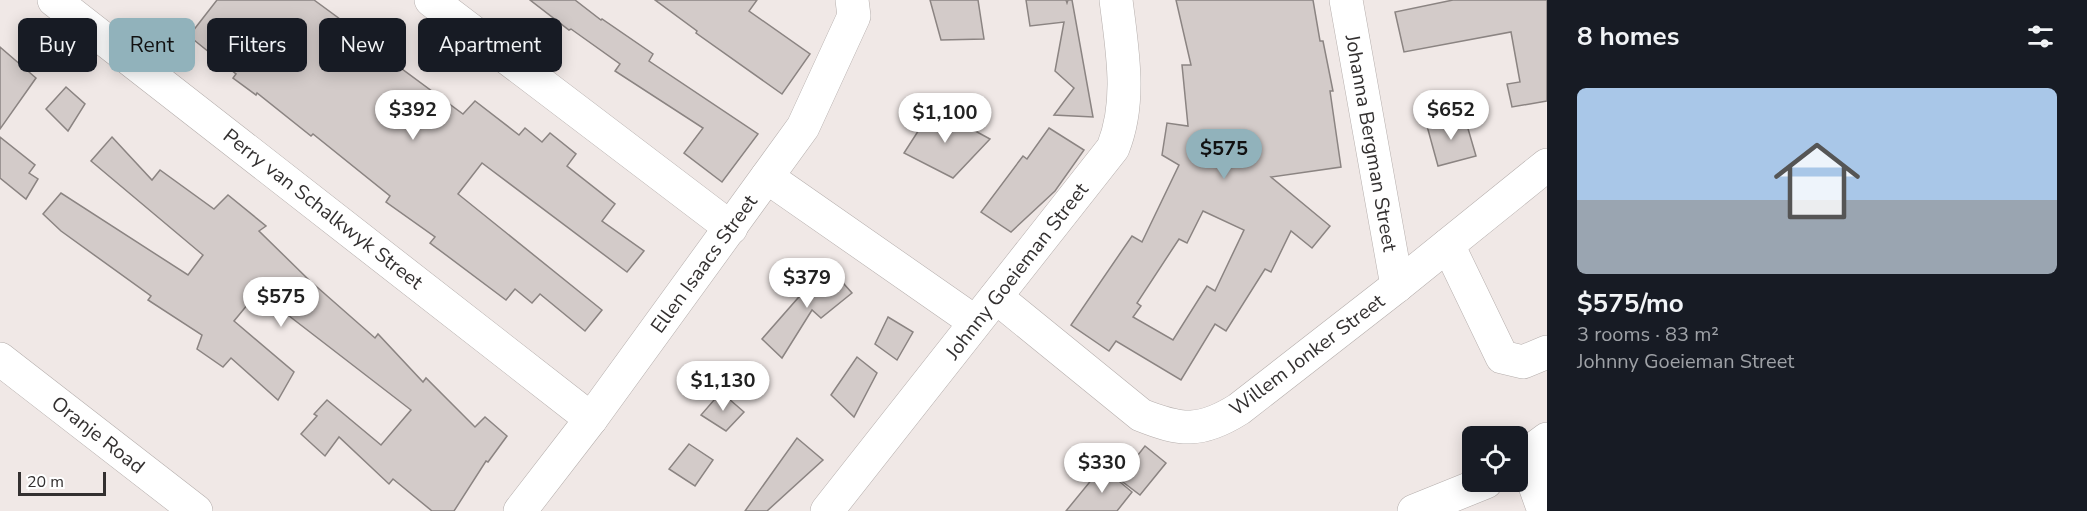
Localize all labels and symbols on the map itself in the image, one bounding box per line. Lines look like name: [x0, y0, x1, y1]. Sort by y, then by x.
street label: Johanna Bergman Street: [1338, 31, 1404, 255]
pin: $392: [377, 90, 449, 141]
pin: $652: [1415, 90, 1487, 141]
pin: $1,100: [896, 93, 994, 144]
street label: Perry van Schalkwyk Street: [217, 122, 429, 296]
pin: $575: [1188, 129, 1260, 180]
street label: Johnny Goeieman Street: [939, 176, 1095, 366]
street label: Ellen Isaacs Street: [645, 188, 764, 339]
pin: $379: [771, 258, 843, 309]
pin: $575: [245, 277, 317, 328]
street label: Willem Jonker Street: [1224, 287, 1391, 422]
pin: $1,130: [674, 361, 772, 412]
street label: Oranje Road: [46, 390, 150, 480]
pin: $330: [1066, 443, 1138, 494]
scale bar: [18, 469, 106, 496]

